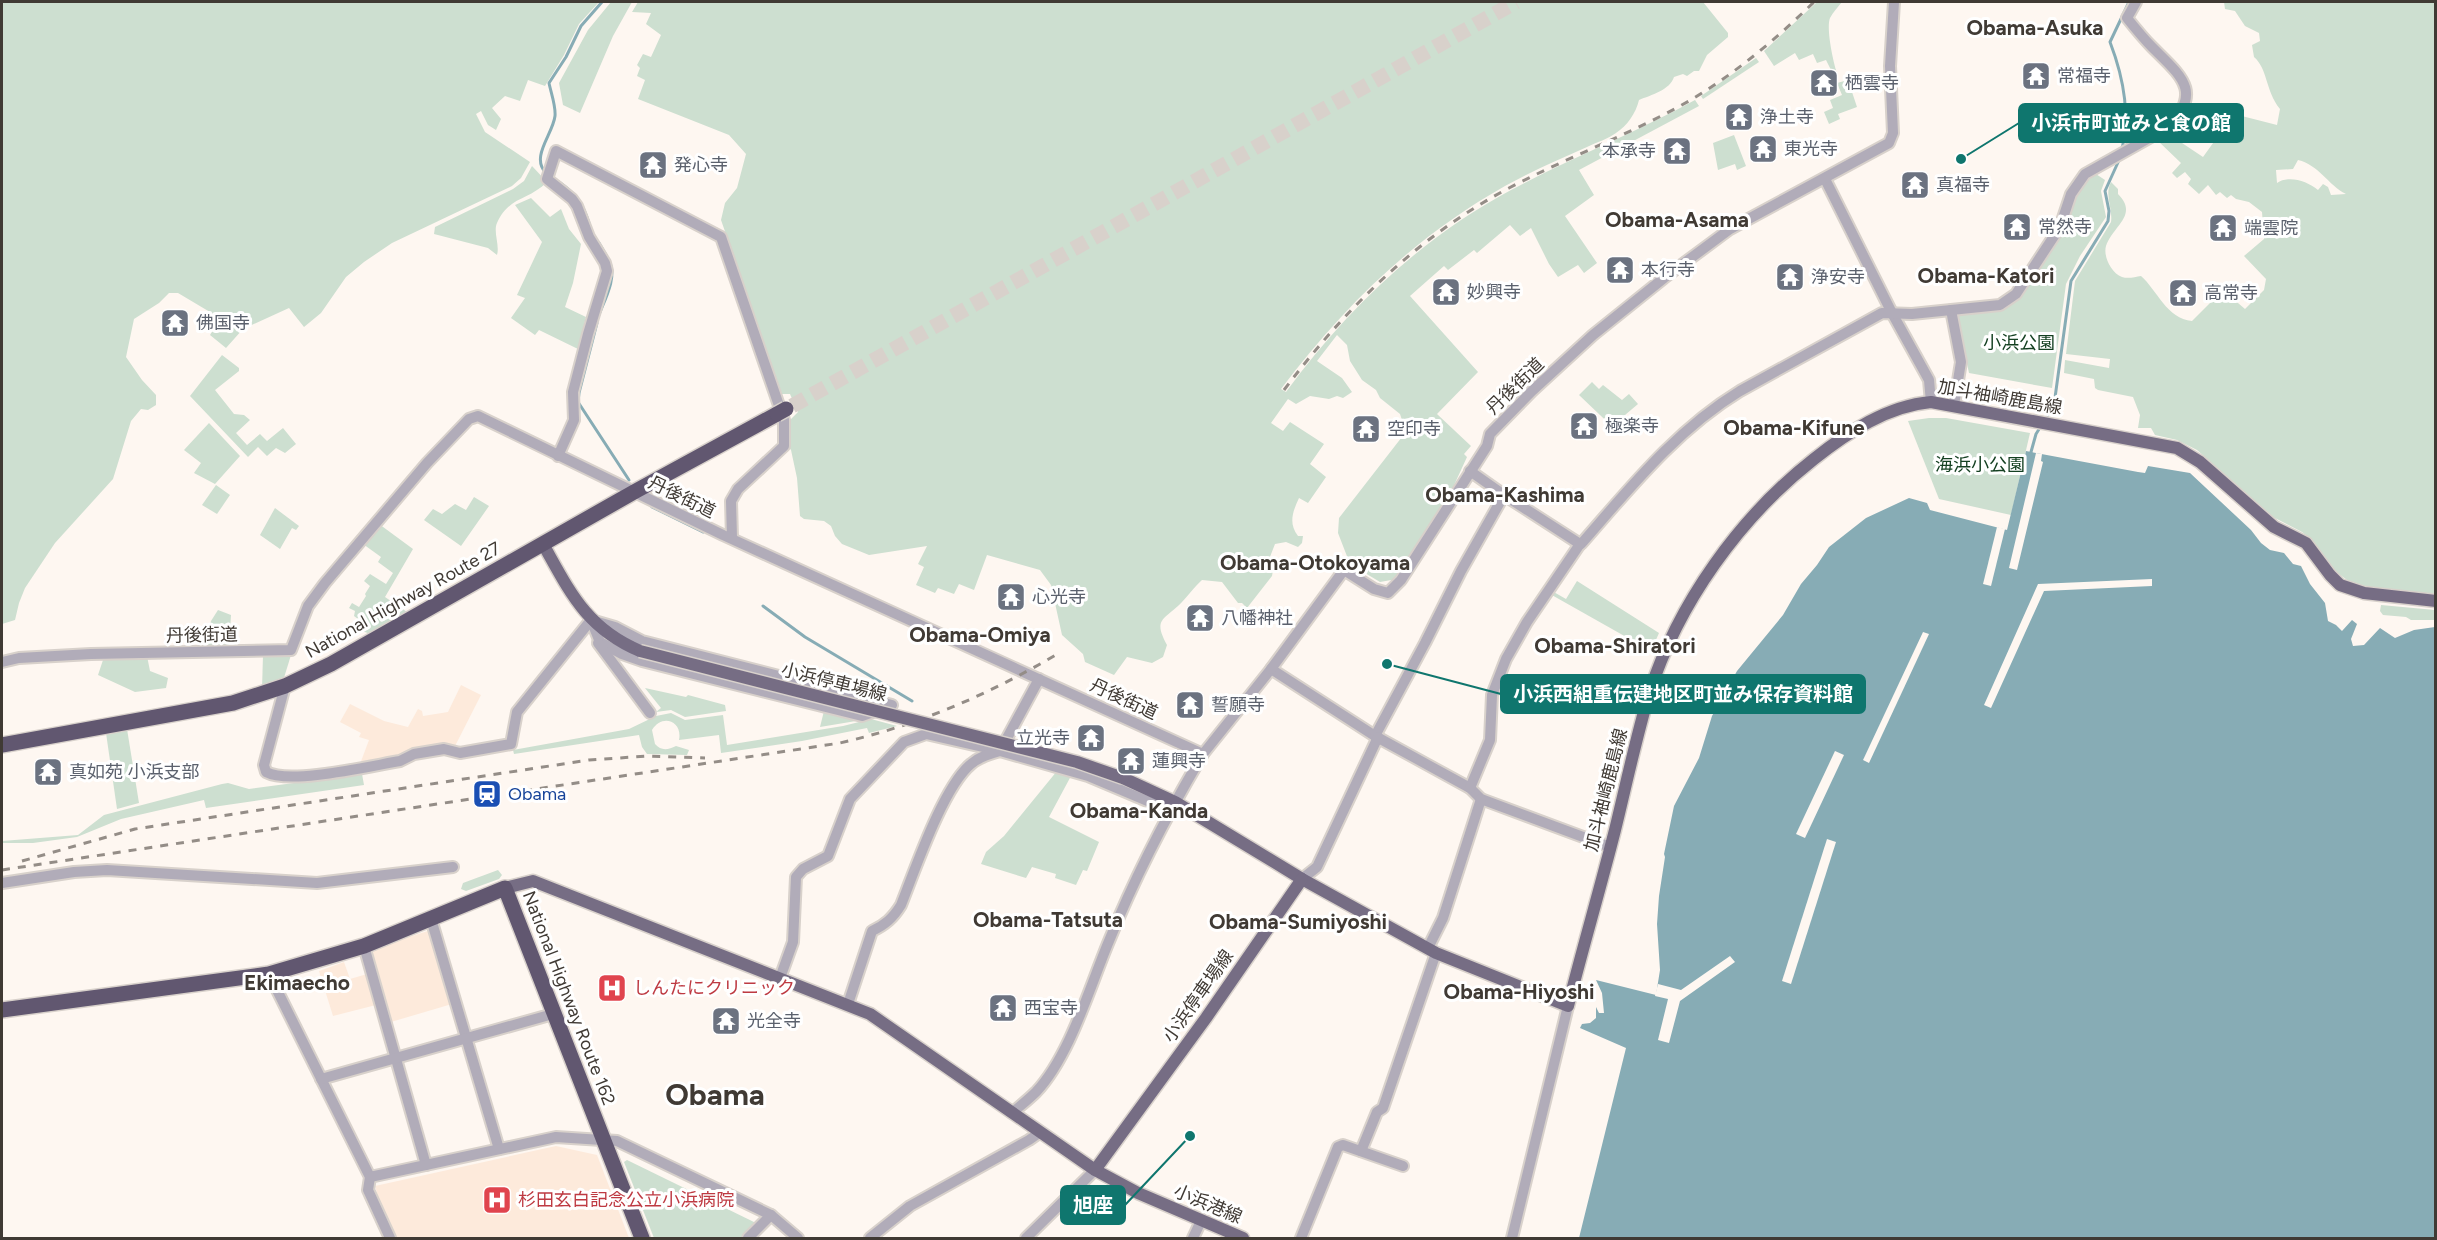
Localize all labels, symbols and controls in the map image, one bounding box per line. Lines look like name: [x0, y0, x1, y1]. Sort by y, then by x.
district label: Obama-Asuka: [1967, 15, 2103, 40]
temple icon: 常福寺: [2020, 60, 2052, 92]
place label: 常福寺: [2057, 65, 2111, 87]
temple icon: 栖雲寺: [1808, 67, 1840, 99]
place label: 栖雲寺: [1845, 72, 1899, 94]
temple icon: 浄土寺: [1723, 101, 1755, 133]
callout: 小浜市町並みと食の館: [2019, 104, 2243, 142]
place label: 浄土寺: [1760, 106, 1814, 128]
text: 小浜市町並みと食の館: [2031, 111, 2231, 135]
temple icon: 東光寺: [1747, 133, 1779, 165]
temple icon: 本承寺: [1661, 135, 1693, 167]
place label: 東光寺: [1784, 138, 1838, 160]
place label: 本承寺: [1602, 140, 1656, 162]
temple icon: 発心寺: [637, 149, 669, 181]
place label: 発心寺: [674, 154, 728, 176]
temple icon: 真福寺: [1899, 169, 1931, 201]
place label: 真福寺: [1936, 174, 1990, 196]
district label: Obama-Asama: [1605, 207, 1749, 232]
temple icon: 常然寺: [2001, 211, 2033, 243]
temple icon: 端雲院: [2207, 212, 2239, 244]
place label: 常然寺: [2038, 216, 2092, 238]
place label: 端雲院: [2244, 217, 2298, 239]
temple icon: 本行寺: [1604, 254, 1636, 286]
place label: 本行寺: [1641, 259, 1695, 281]
temple icon: 浄安寺: [1774, 261, 1806, 293]
district label: Obama-Katori: [1918, 263, 2054, 288]
place label: 浄安寺: [1811, 266, 1865, 288]
temple icon: 妙興寺: [1430, 276, 1462, 308]
temple icon: 高常寺: [2167, 277, 2199, 309]
place label: 妙興寺: [1467, 281, 1521, 303]
place label: 高常寺: [2204, 282, 2258, 304]
temple icon: 佛国寺: [159, 307, 191, 339]
place label: 佛国寺: [196, 312, 250, 334]
park label: 小浜公園: [1983, 332, 2055, 354]
street label: 丹後街道: [1481, 353, 1549, 419]
street label: 加斗袖崎鹿島線: [1936, 375, 2064, 419]
temple icon: 極楽寺: [1568, 410, 1600, 442]
temple icon: 空印寺: [1350, 413, 1382, 445]
place label: 極楽寺: [1605, 415, 1659, 437]
district label: Obama-Kifune: [1723, 415, 1865, 440]
place label: 空印寺: [1387, 418, 1441, 440]
park label: 海浜小公園: [1935, 454, 2025, 476]
street label: 丹後街道: [645, 471, 719, 523]
district label: Obama-Kashima: [1425, 482, 1585, 507]
street label: National Highway Route 27: [302, 537, 505, 663]
district label: Obama-Otokoyama: [1220, 550, 1410, 575]
temple icon: 心光寺: [995, 581, 1027, 613]
place label: 心光寺: [1032, 586, 1086, 608]
temple icon: 八幡神社: [1184, 602, 1216, 634]
place label: 八幡神社: [1221, 607, 1293, 629]
district label: Obama-Omiya: [909, 622, 1051, 647]
street label: 丹後街道: [166, 623, 238, 647]
district label: Obama-Shiratori: [1534, 633, 1696, 658]
street label: 小浜停車場線: [779, 658, 889, 706]
street label: 丹後街道: [1087, 674, 1161, 724]
callout: 小浜西組重伝建地区町並み保存資料館: [1501, 675, 1865, 713]
text: 小浜西組重伝建地区町並み保存資料館: [1513, 682, 1853, 706]
temple icon: 誓願寺: [1174, 689, 1206, 721]
place label: 誓願寺: [1211, 694, 1265, 716]
temple icon: 立光寺: [1075, 722, 1107, 754]
street label: 加斗袖崎鹿島線: [1580, 726, 1632, 854]
place label: 立光寺: [1016, 727, 1070, 749]
temple icon: 蓮興寺: [1115, 745, 1147, 777]
place label: 蓮興寺: [1152, 750, 1206, 772]
temple icon: 真如苑 小浜支部: [32, 756, 64, 788]
place label: 真如苑 小浜支部: [69, 761, 199, 783]
station icon: Obama: [471, 778, 503, 810]
place label: Obama: [508, 783, 566, 805]
district label: Obama-Kanda: [1070, 798, 1208, 823]
street label: National Highway Route 162: [518, 888, 620, 1108]
district label: Obama-Tatsuta: [973, 907, 1123, 932]
district label: Obama-Sumiyoshi: [1209, 909, 1387, 934]
street label: 小浜停車場線: [1158, 945, 1238, 1047]
district label: Ekimaecho: [244, 970, 350, 995]
hospital icon: しんたにクリニック: [596, 972, 628, 1004]
place label: しんたにクリニック: [633, 977, 795, 999]
district label: Obama-Hiyoshi: [1444, 979, 1594, 1004]
temple icon: 西宝寺: [987, 992, 1019, 1024]
place label: 西宝寺: [1024, 997, 1078, 1019]
temple icon: 光全寺: [710, 1005, 742, 1037]
place label: 光全寺: [747, 1010, 801, 1032]
district label: Obama: [665, 1076, 765, 1113]
street label: 小浜港線: [1171, 1180, 1245, 1228]
hospital icon: 杉田玄白記念公立小浜病院: [481, 1184, 513, 1216]
callout: 旭座: [1061, 1186, 1125, 1224]
place label: 杉田玄白記念公立小浜病院: [518, 1189, 734, 1211]
text: 旭座: [1073, 1193, 1113, 1217]

